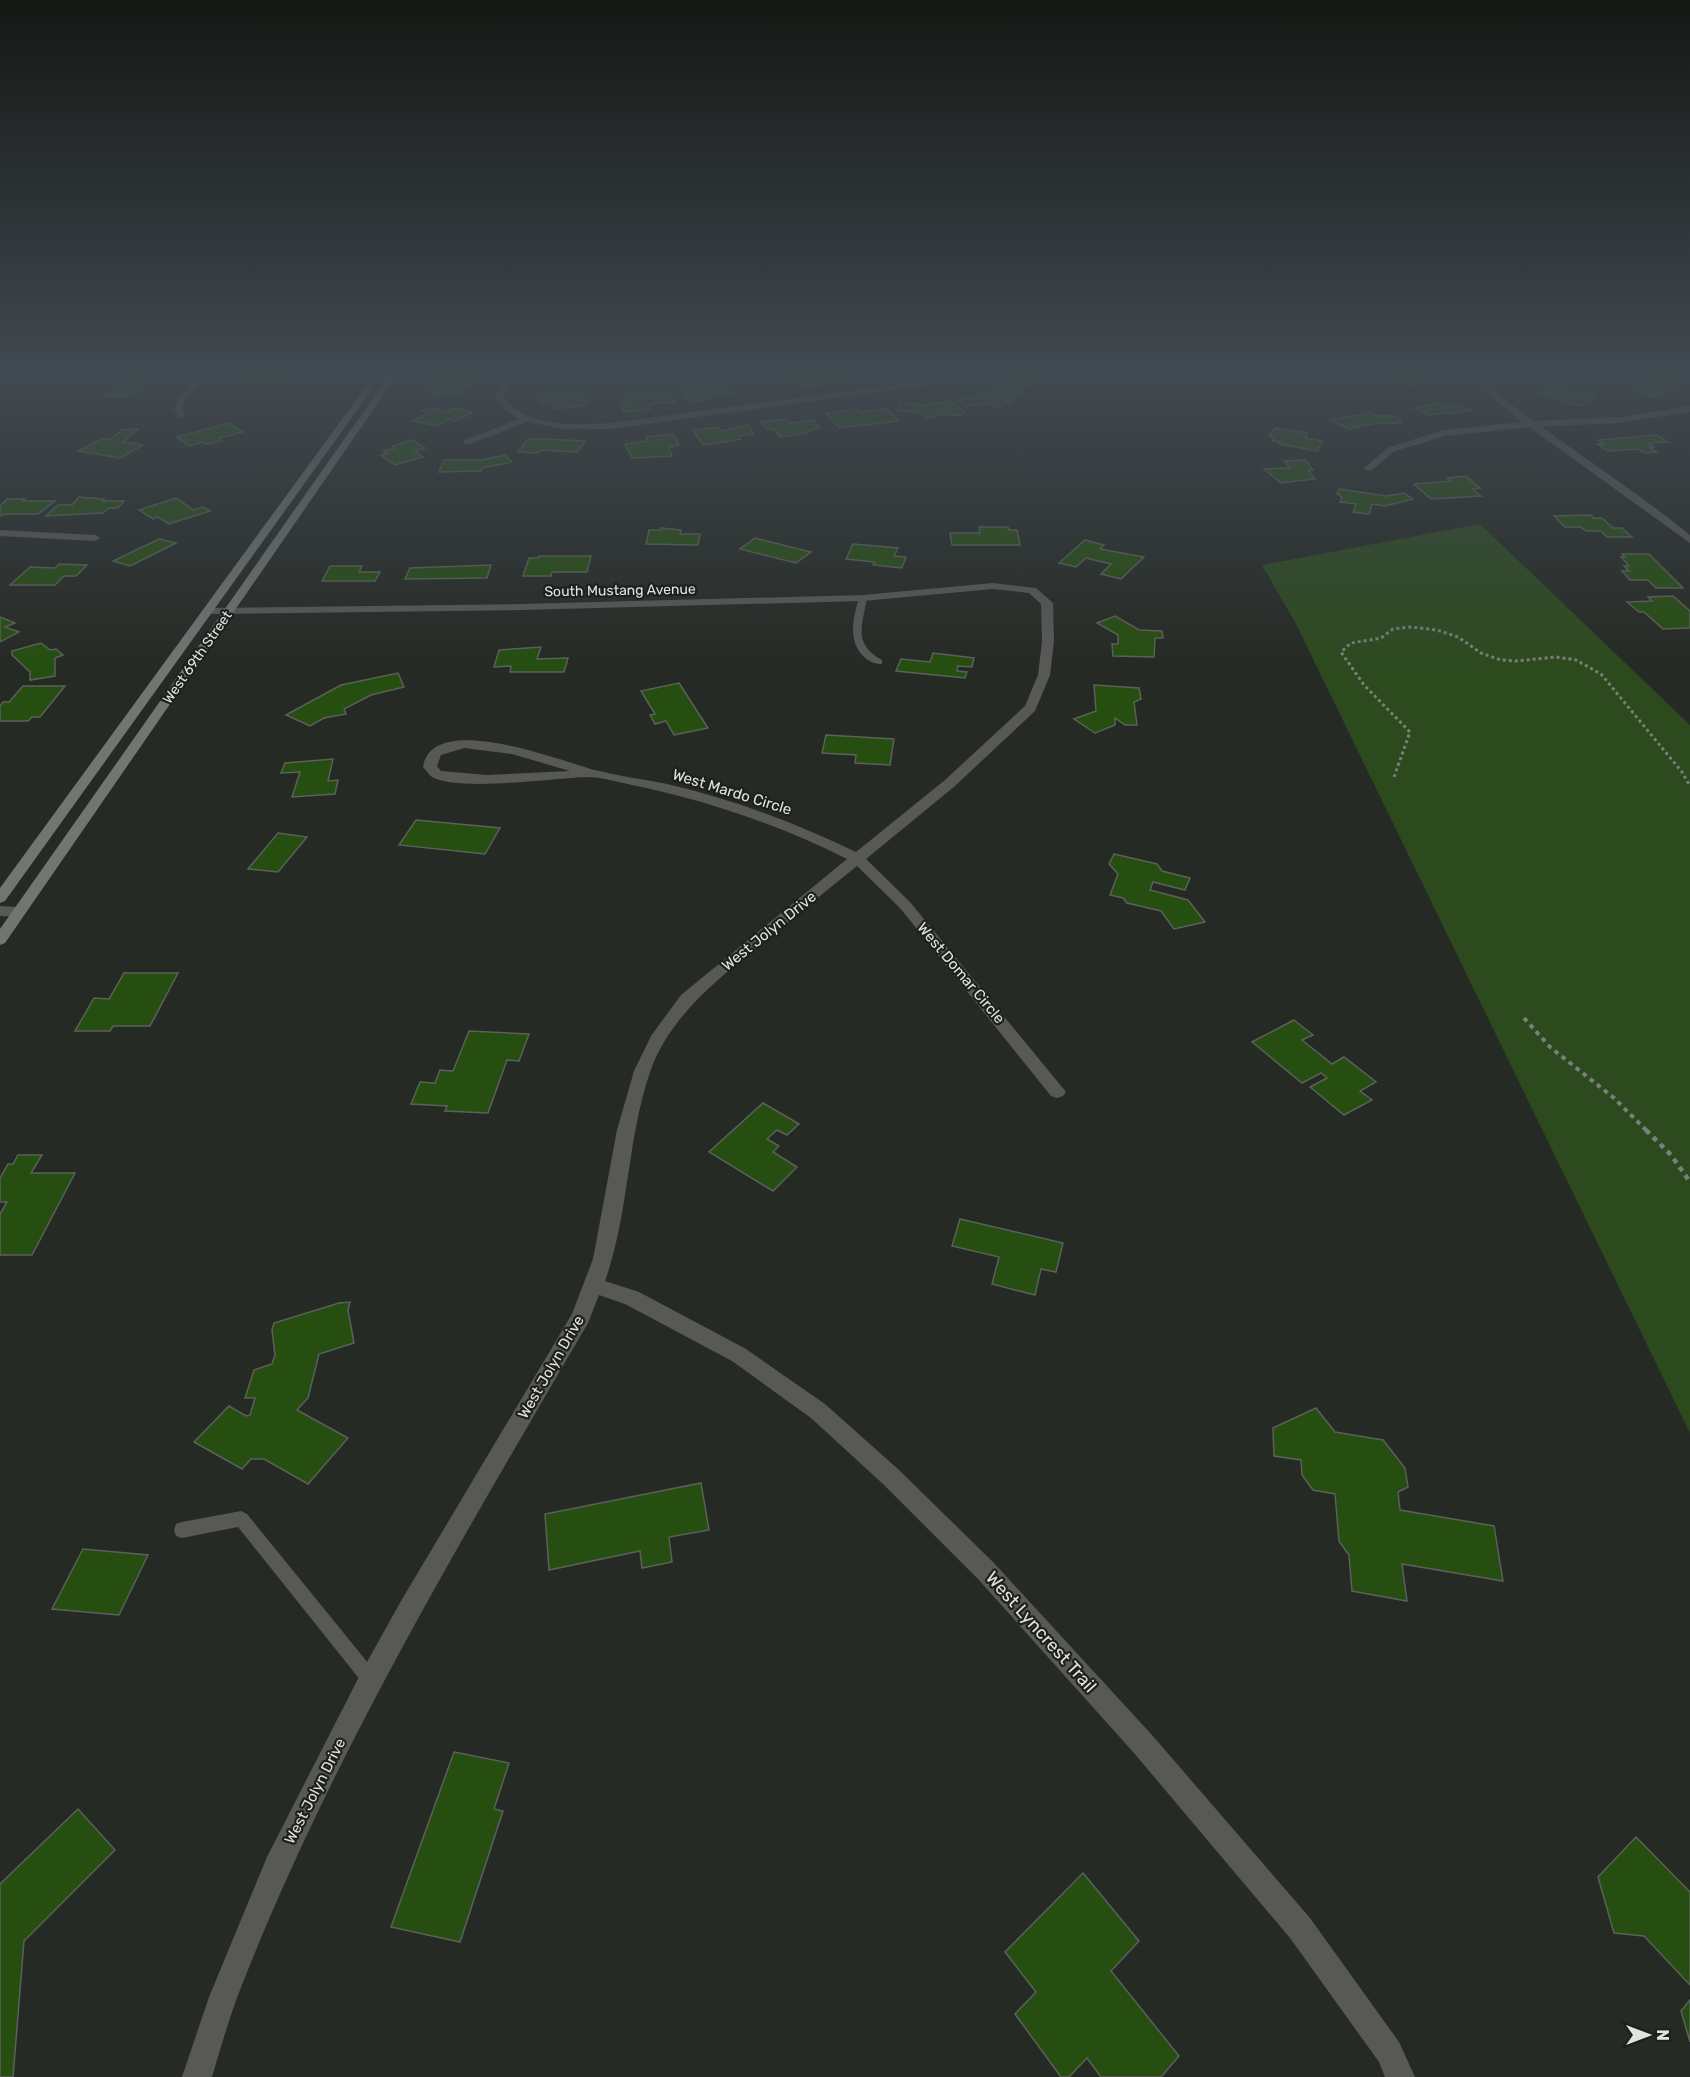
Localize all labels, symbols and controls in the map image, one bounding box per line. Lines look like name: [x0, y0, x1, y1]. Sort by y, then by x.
street label: South Mustang Avenue: [544, 581, 696, 600]
street label: West 69th Street: [159, 607, 236, 707]
street label: West Mardo Circle: [670, 765, 794, 819]
street label: West Jolyn Drive: [718, 887, 820, 975]
street label: West Domar Circle: [913, 919, 1009, 1027]
street label: West Jolyn Drive: [514, 1312, 588, 1422]
street label: West Lyncrest Trail: [981, 1567, 1101, 1697]
street label: West Jolyn Drive: [281, 1735, 349, 1847]
north arrow: [1618, 2005, 1678, 2065]
text: N: [1653, 2029, 1672, 2041]

